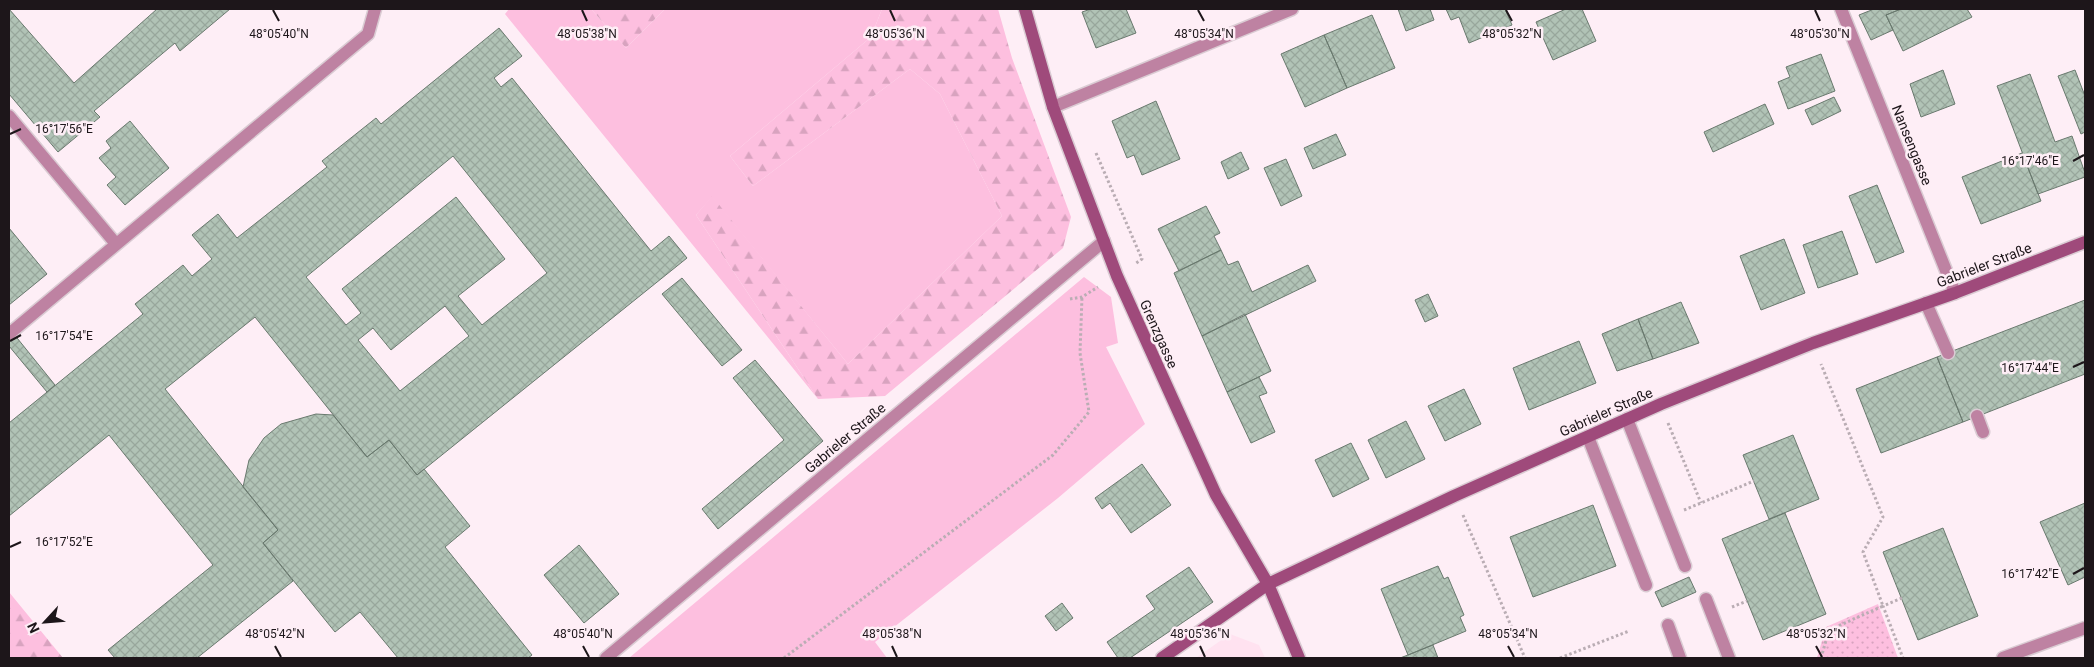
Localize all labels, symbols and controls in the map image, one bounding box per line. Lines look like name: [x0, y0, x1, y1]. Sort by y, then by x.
text: 48°05'40"N: [249, 27, 309, 41]
text: 48°05'38"N: [557, 27, 617, 41]
text: 48°05'36"N: [865, 27, 925, 41]
text: 48°05'34"N: [1174, 27, 1234, 41]
text: 48°05'32"N: [1482, 27, 1542, 41]
text: 48°05'30"N: [1790, 27, 1850, 41]
street label: Nansengasse: [1889, 103, 1935, 187]
text: 16°17'56"E: [35, 122, 93, 136]
text: 16°17'46"E: [2001, 154, 2059, 168]
street label: Gabrieler Straße: [1934, 240, 2034, 290]
street label: Grenzgasse: [1137, 297, 1181, 371]
text: 16°17'54"E: [35, 329, 93, 343]
text: 16°17'44"E: [2001, 361, 2059, 375]
street label: Gabrieler Straße: [1557, 384, 1655, 440]
street label: Gabrieler Straße: [801, 400, 889, 476]
text: 16°17'52"E: [35, 535, 93, 549]
text: 16°17'42"E: [2001, 567, 2059, 581]
north arrow: [20, 597, 70, 647]
text: N: [24, 620, 43, 636]
text: 48°05'42"N: [245, 627, 305, 641]
text: 48°05'40"N: [553, 627, 613, 641]
text: 48°05'38"N: [862, 627, 922, 641]
text: 48°05'36"N: [1170, 627, 1230, 641]
text: 48°05'34"N: [1478, 627, 1538, 641]
text: 48°05'32"N: [1786, 627, 1846, 641]

